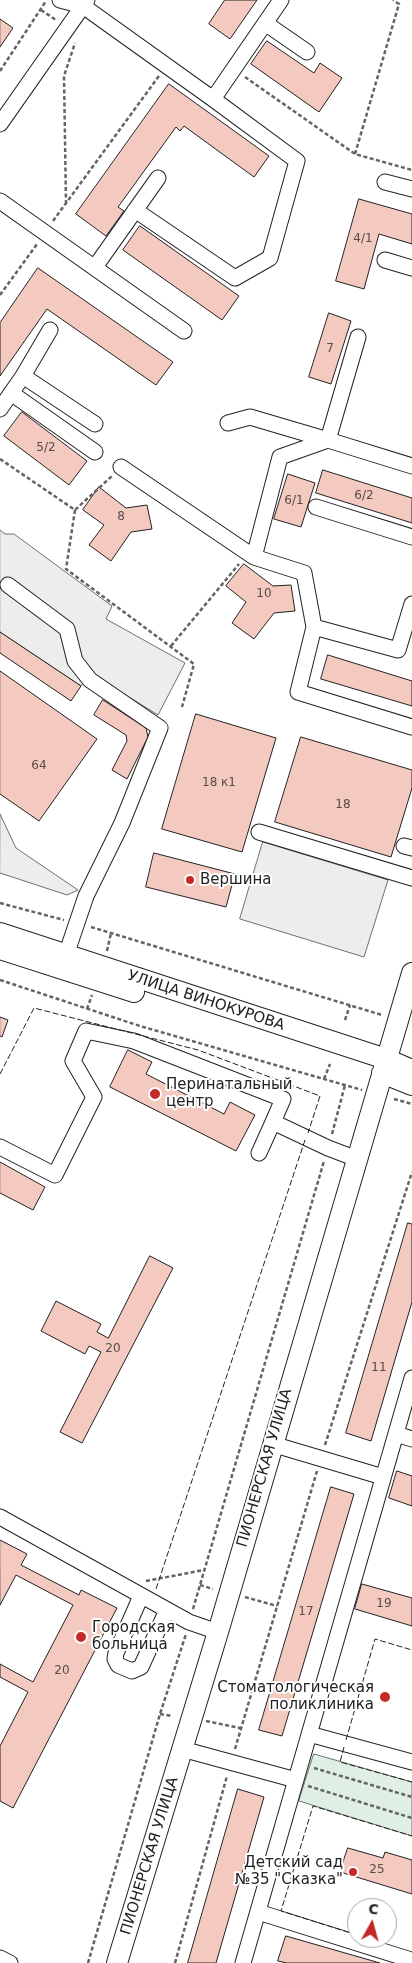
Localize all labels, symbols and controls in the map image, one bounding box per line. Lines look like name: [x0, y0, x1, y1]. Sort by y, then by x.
house number: 4/1: [353, 232, 373, 246]
house number: 7: [326, 342, 334, 356]
house number: 5/2: [36, 441, 56, 455]
house number: 6/2: [354, 489, 374, 503]
house number: 6/1: [284, 494, 304, 508]
house number: 8: [117, 510, 125, 524]
house number: 10: [256, 587, 272, 601]
house number: 64: [31, 759, 47, 773]
house number: 18 к1: [202, 776, 236, 790]
house number: 18: [335, 798, 351, 812]
place label: Вершина: [200, 871, 272, 889]
marker: Вершина: [184, 874, 196, 886]
street label: УЛИЦА ВИНОКУРОВА: [125, 967, 287, 1035]
place label: Перинатальный центр: [166, 1076, 293, 1111]
marker: Перинатальный центр: [148, 1087, 162, 1101]
house number: 20: [105, 1342, 121, 1356]
house number: 11: [371, 1361, 387, 1375]
street label: ПИОНЕРСКАЯ УЛИЦА: [234, 1387, 296, 1549]
house number: 19: [376, 1597, 392, 1611]
house number: 17: [298, 1605, 314, 1619]
place label: Городская больница: [92, 1619, 175, 1654]
marker: Городская больница: [74, 1630, 88, 1644]
house number: 20: [54, 1664, 70, 1678]
place label: Cтоматологическая поликлиника: [217, 1679, 374, 1714]
marker: Cтоматологическая поликлиника: [378, 1690, 392, 1704]
street label: ПИОНЕРСКАЯ УЛИЦА: [117, 1775, 183, 1937]
place label: Детский сад №35 "Сказка": [235, 1854, 343, 1889]
house number: 25: [369, 1863, 385, 1877]
marker: Детский сад №35 "Сказка": [347, 1866, 359, 1878]
north arrow: [347, 1898, 397, 1948]
text: С: [368, 1901, 380, 1918]

